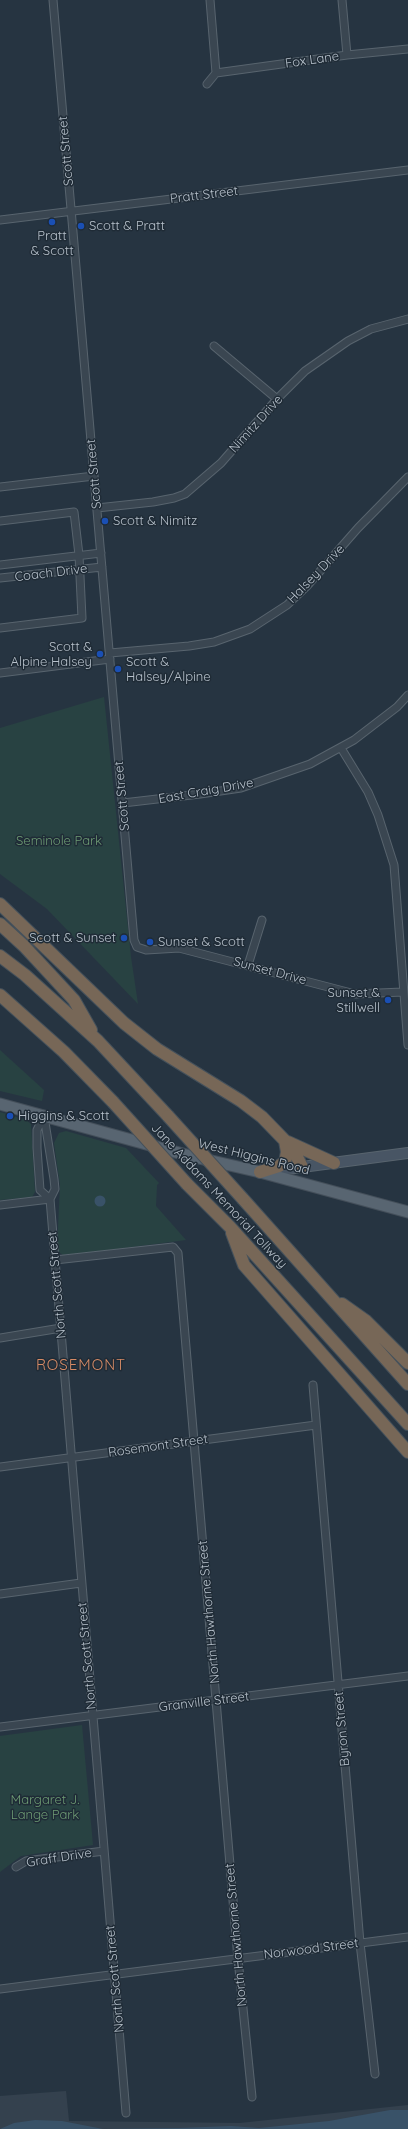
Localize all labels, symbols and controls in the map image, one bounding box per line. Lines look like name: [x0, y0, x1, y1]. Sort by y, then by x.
street label: Fox Lane: [284, 48, 340, 72]
street label: Scott Street: [55, 116, 77, 186]
street label: Pratt Street: [169, 183, 239, 207]
marker: Pratt & Scott: [47, 217, 57, 227]
place label: Scott & Pratt: [89, 218, 165, 234]
marker: Scott & Pratt: [76, 221, 86, 231]
place label: Pratt & Scott: [30, 228, 74, 259]
street label: Nimitz Drive: [226, 392, 286, 456]
street label: Scott Street: [83, 439, 105, 509]
place label: Scott & Nimitz: [113, 513, 197, 529]
marker: Scott & Nimitz: [100, 516, 110, 526]
street label: Halsey Drive: [284, 541, 348, 607]
street label: Coach Drive: [14, 561, 88, 585]
place label: Scott & Alpine Halsey: [11, 639, 92, 670]
marker: Scott & Alpine Halsey: [95, 649, 105, 659]
place label: Scott & Halsey/Alpine: [126, 654, 211, 685]
marker: Scott & Halsey/Alpine: [113, 664, 123, 674]
street label: Scott Street: [111, 761, 133, 831]
street label: East Craig Drive: [157, 775, 255, 807]
park label: Seminole Park: [16, 833, 102, 849]
place label: Scott & Sunset: [29, 930, 116, 946]
marker: Scott & Sunset: [119, 933, 129, 943]
place label: Sunset & Scott: [158, 934, 245, 950]
marker: Sunset & Scott: [145, 937, 155, 947]
street label: Sunset Drive: [232, 954, 308, 988]
place label: Sunset & Stillwell: [328, 985, 380, 1016]
marker: Sunset & Stillwell: [383, 995, 393, 1005]
place label: Higgins & Scott: [18, 1108, 109, 1124]
marker: Higgins & Scott: [5, 1111, 15, 1121]
street label: Jane Addams Memorial Tollway: [148, 1120, 290, 1272]
street label: West Higgins Road: [197, 1136, 311, 1178]
street label: North Scott Street: [45, 1231, 69, 1339]
district label: ROSEMONT: [36, 1356, 126, 1374]
street label: Rosemont Street: [107, 1431, 209, 1461]
street label: North Hawthorne Street: [195, 1540, 223, 1684]
street label: North Scott Street: [75, 1602, 99, 1710]
street label: Granville Street: [158, 1689, 250, 1715]
street label: Byron Street: [331, 1691, 353, 1767]
park label: Margaret J. Lange Park: [10, 1792, 80, 1823]
street label: Graff Drive: [25, 1845, 93, 1871]
street label: North Hawthorne Street: [222, 1863, 250, 2007]
street label: North Scott Street: [103, 1925, 127, 2033]
street label: Norwood Street: [263, 1935, 359, 1963]

